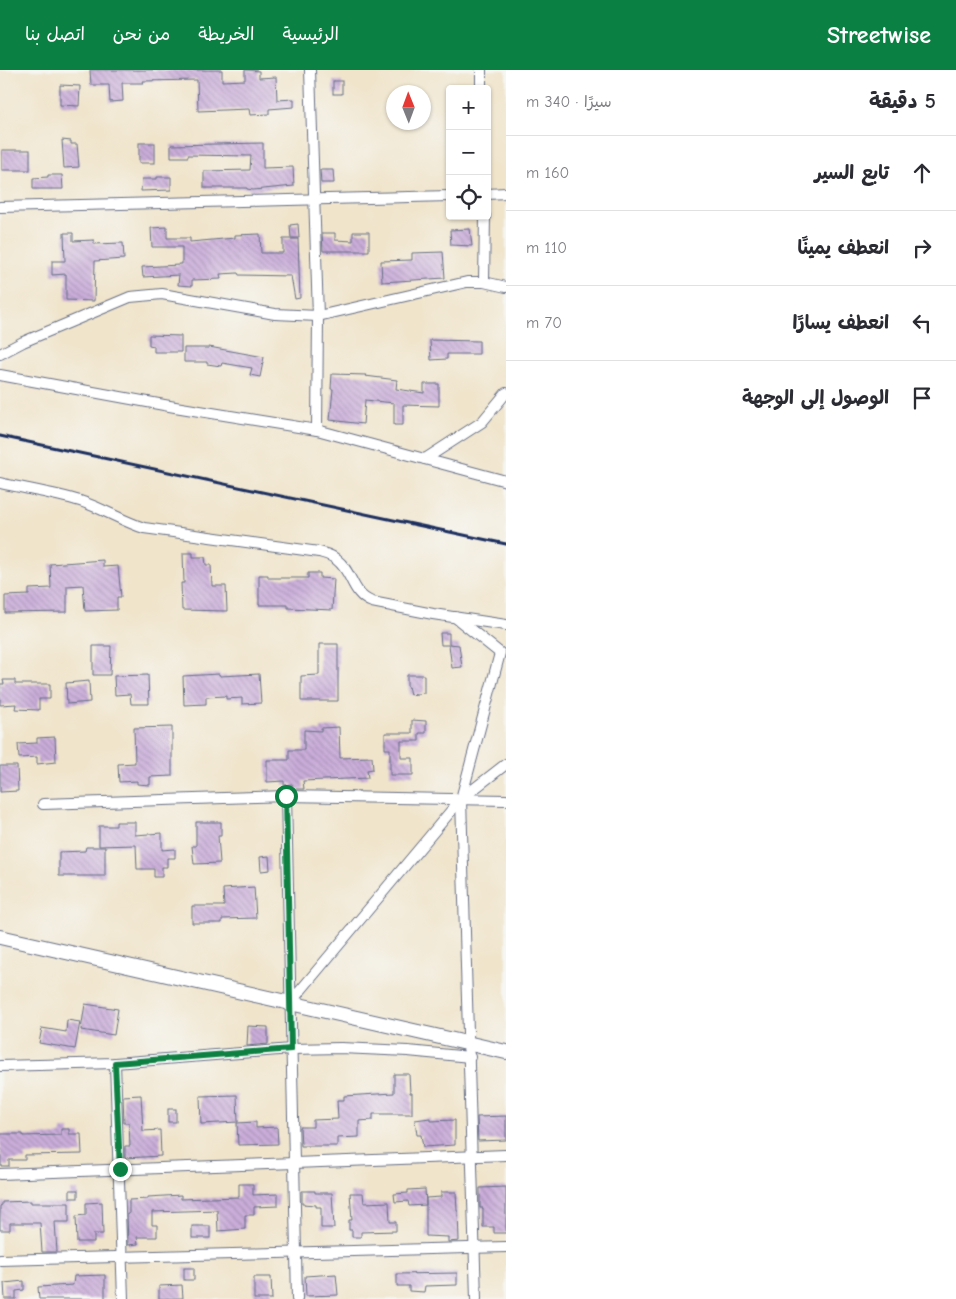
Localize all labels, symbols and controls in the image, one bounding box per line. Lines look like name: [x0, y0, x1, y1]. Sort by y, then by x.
text: Streetwise: [827, 21, 931, 49]
text: اتصل بنا: [25, 24, 85, 45]
text: من نحن: [113, 24, 170, 45]
text: الخريطة: [198, 24, 254, 45]
text: الرئيسية: [282, 24, 339, 45]
north arrow: [386, 85, 431, 130]
map controls: [446, 85, 491, 220]
button: +: [446, 85, 491, 130]
text: 5 دقيقة: [869, 89, 936, 113]
text: سيرًا · 340 m: [526, 93, 612, 111]
button: −: [446, 130, 491, 175]
icon: ahead: [908, 159, 936, 187]
text: تابع السير: [815, 162, 889, 184]
text: 160 m: [526, 164, 569, 182]
button: locate: [446, 175, 491, 220]
icon: right: [908, 234, 936, 262]
text: انعطف يمينًا: [797, 237, 889, 259]
text: 110 m: [526, 239, 567, 257]
icon: left: [908, 309, 936, 337]
text: انعطف يسارًا: [792, 312, 889, 334]
text: 70 m: [526, 314, 562, 332]
icon: arrive: [908, 384, 936, 412]
text: الوصول إلى الوجهة: [742, 387, 889, 409]
route start: [275, 785, 298, 808]
route end: [109, 1158, 132, 1181]

